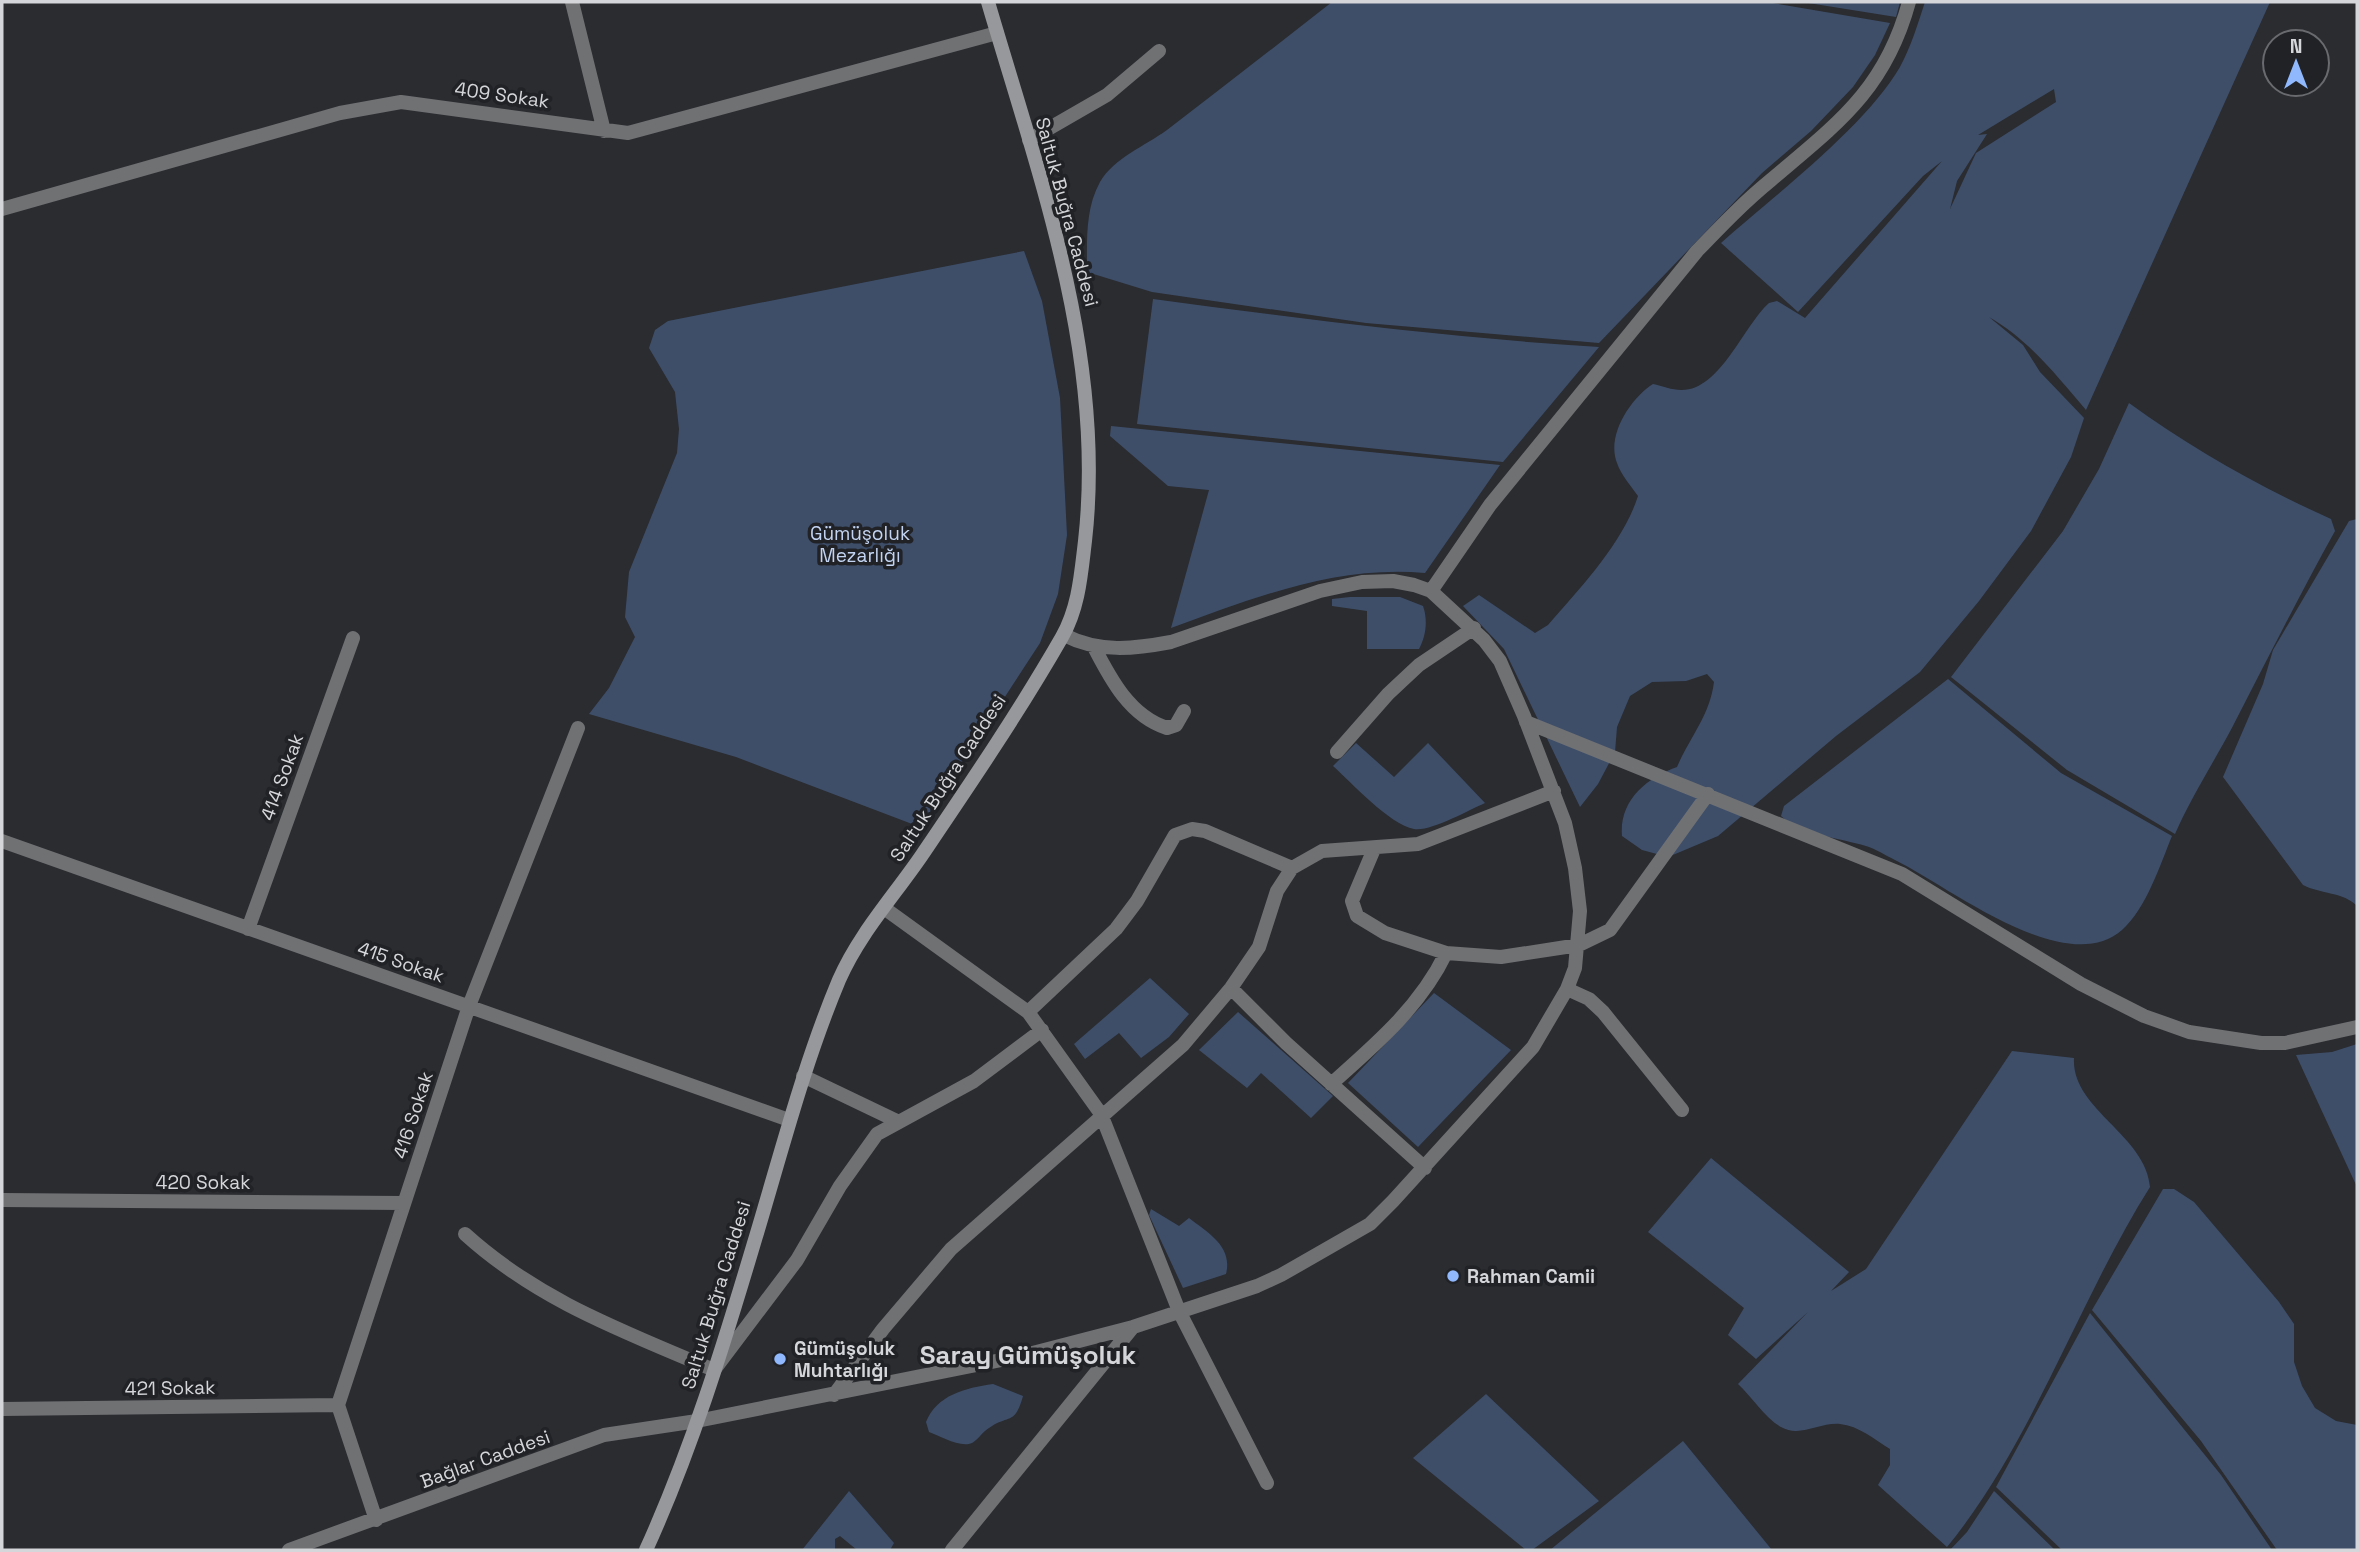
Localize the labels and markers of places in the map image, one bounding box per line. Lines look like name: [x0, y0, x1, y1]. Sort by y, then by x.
place label: Rahman Camii: [1467, 1264, 1595, 1289]
marker: Rahman Camii: [1445, 1268, 1461, 1284]
place label: Gümüşoluk Muhtarlığı: [794, 1336, 895, 1383]
marker: Gümüşoluk Muhtarlığı: [772, 1351, 788, 1367]

